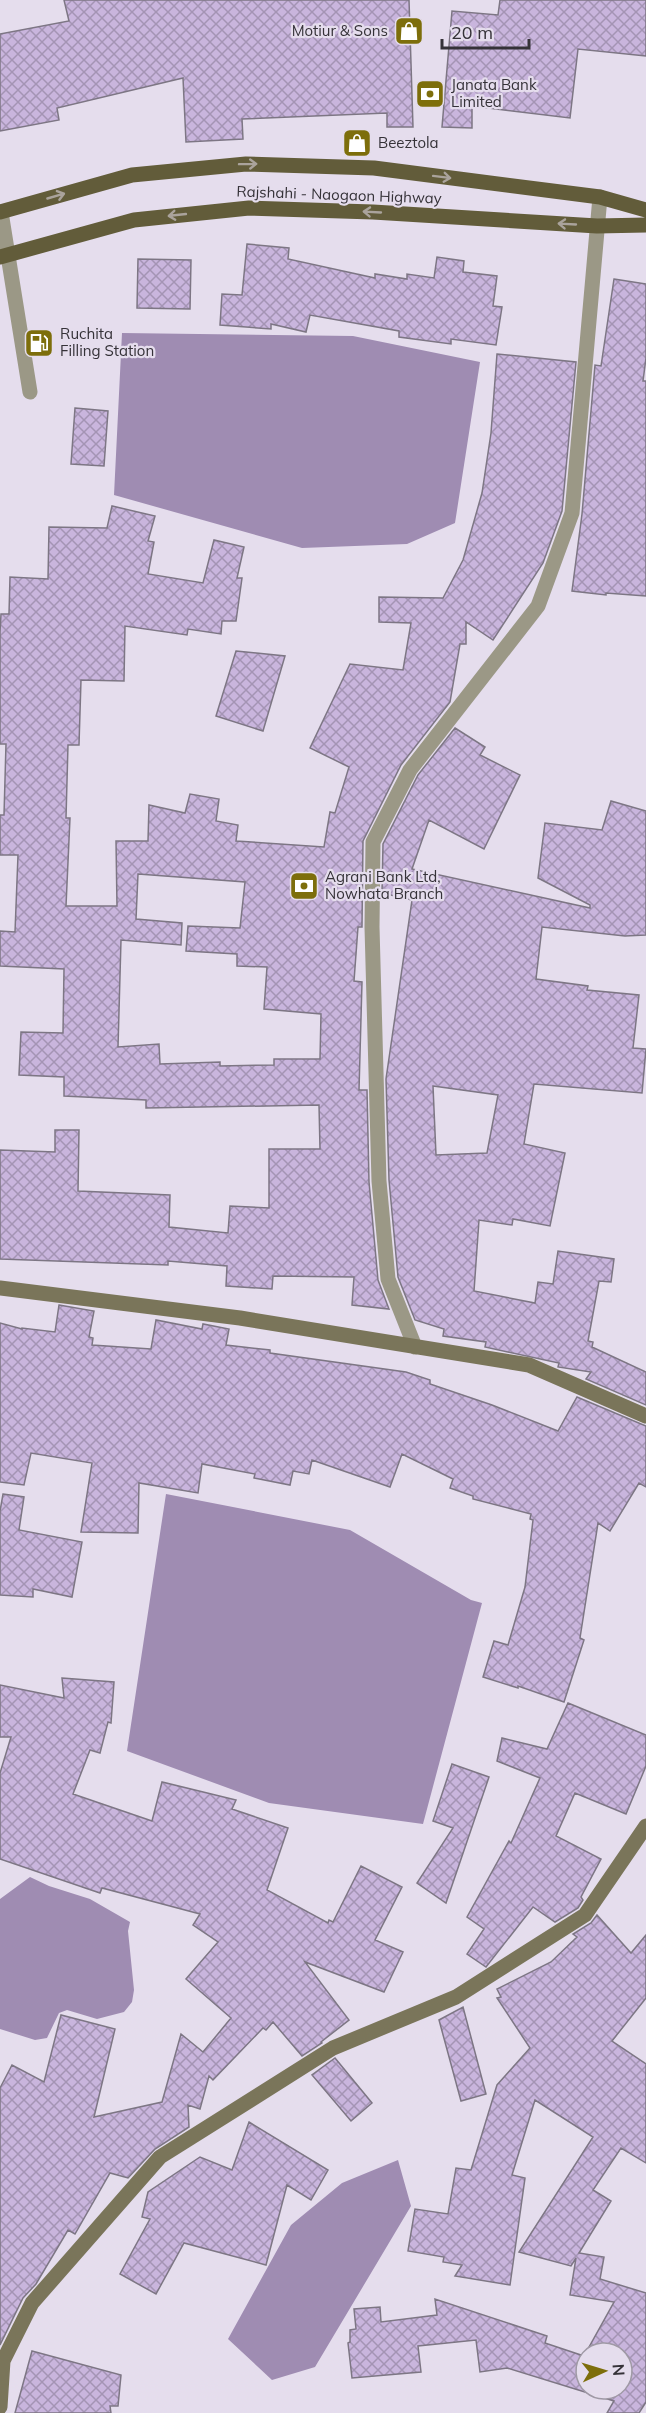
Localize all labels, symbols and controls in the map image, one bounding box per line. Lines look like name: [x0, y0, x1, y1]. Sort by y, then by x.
scale bar: [442, 12, 529, 50]
shop icon: Motiur & Sons: [393, 15, 425, 47]
place label: Motiur & Sons: [292, 21, 388, 40]
text: 20 m: [451, 21, 493, 44]
place label: Janata Bank Limited: [451, 75, 537, 111]
bank icon: Janata Bank Limited: [414, 78, 446, 110]
shop icon: Beeztola: [341, 127, 373, 159]
place label: Beeztola: [378, 133, 439, 152]
one-way arrow: [237, 158, 257, 170]
one-way arrow: [432, 172, 452, 183]
street label: Rajshahi - Naogaon Highway: [236, 181, 442, 208]
one-way arrow: [46, 190, 65, 201]
one-way arrow: [362, 207, 382, 218]
one-way arrow: [168, 210, 188, 221]
one-way arrow: [557, 218, 577, 229]
place label: Ruchita Filling Station: [60, 324, 154, 360]
fuel station icon: Ruchita Filling Station: [23, 327, 55, 359]
place label: Agrani Bank Ltd, Nowhata Branch: [325, 867, 443, 903]
bank icon: Agrani Bank Ltd, Nowhata Branch: [288, 870, 320, 902]
north arrow: [574, 2341, 634, 2401]
text: N: [609, 2363, 629, 2377]

